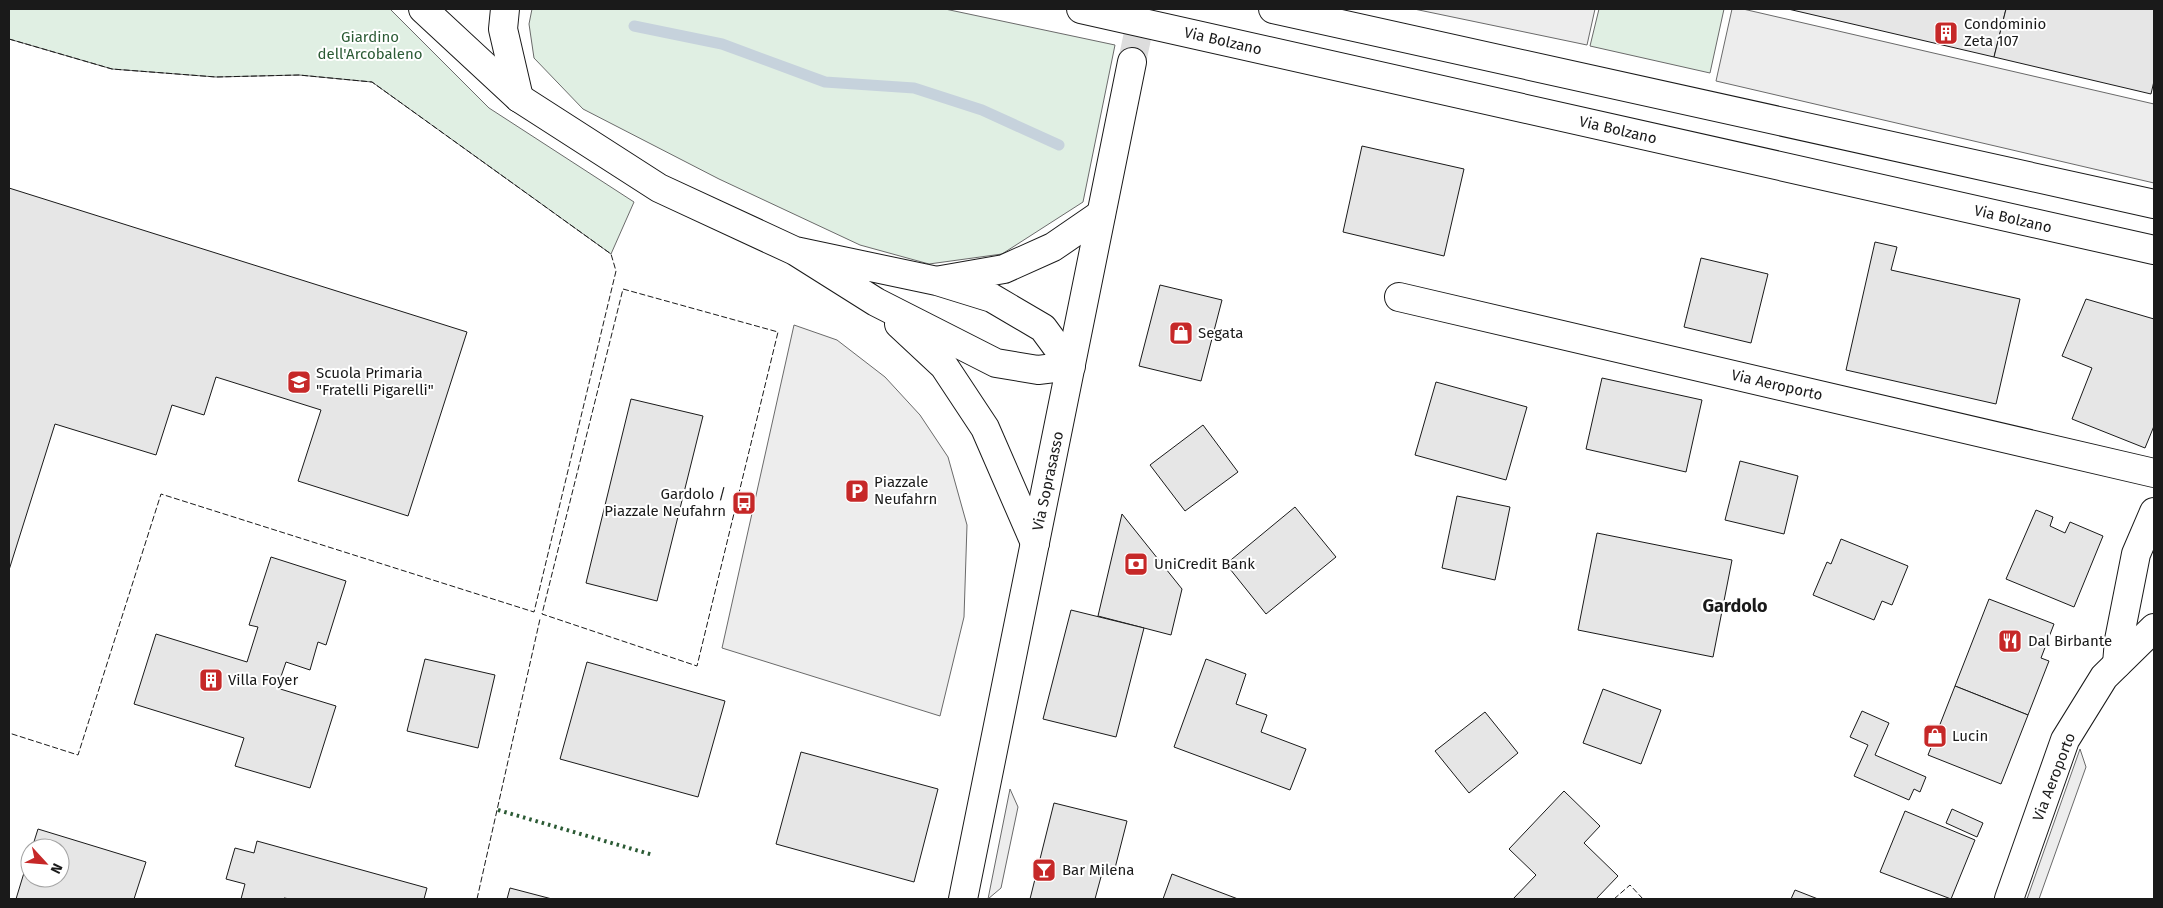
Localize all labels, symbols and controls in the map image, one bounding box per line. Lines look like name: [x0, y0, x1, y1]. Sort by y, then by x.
place label: Condominio Zeta 107: [1964, 15, 2046, 50]
building icon: Condominio Zeta 107: [1933, 20, 1959, 46]
street label: Via Bolzano: [1182, 23, 1264, 59]
park label: Giardino dell'Arcobaleno: [318, 28, 422, 63]
street label: Via Bolzano: [1577, 112, 1659, 148]
street label: Via Bolzano: [1972, 201, 2054, 237]
shop icon: Segata: [1168, 320, 1194, 346]
place label: Segata: [1198, 324, 1244, 342]
place label: Scuola Primaria "Fratelli Pigarelli": [316, 364, 434, 399]
street label: Via Aeroporto: [1730, 366, 1824, 404]
school or university icon: Scuola Primaria "Fratelli Pigarelli": [286, 369, 312, 395]
street label: Via Soprasasso: [1029, 430, 1067, 532]
place label: Piazzale Neufahrn: [874, 473, 937, 508]
parking icon: Piazzale Neufahrn: [844, 478, 870, 504]
place label: Gardolo / Piazzale Neufahrn: [604, 485, 726, 520]
bus stop icon: Gardolo / Piazzale Neufahrn: [731, 490, 757, 516]
bank icon: UniCredit Bank: [1123, 551, 1149, 577]
place label: UniCredit Bank: [1154, 555, 1255, 573]
district label: Gardolo: [1702, 595, 1768, 617]
restaurant icon: Dal Birbante: [1997, 628, 2023, 654]
place label: Dal Birbante: [2028, 632, 2112, 650]
building icon: Villa Foyer: [198, 667, 224, 693]
place label: Villa Foyer: [228, 671, 298, 689]
shop icon: Lucin: [1922, 723, 1948, 749]
place label: Lucin: [1952, 727, 1988, 745]
street label: Via Aeroporto: [2029, 730, 2079, 824]
north arrow: [20, 838, 70, 888]
bar icon: Bar Milena: [1031, 857, 1057, 883]
text: N: [47, 861, 66, 876]
place label: Bar Milena: [1062, 861, 1134, 879]

